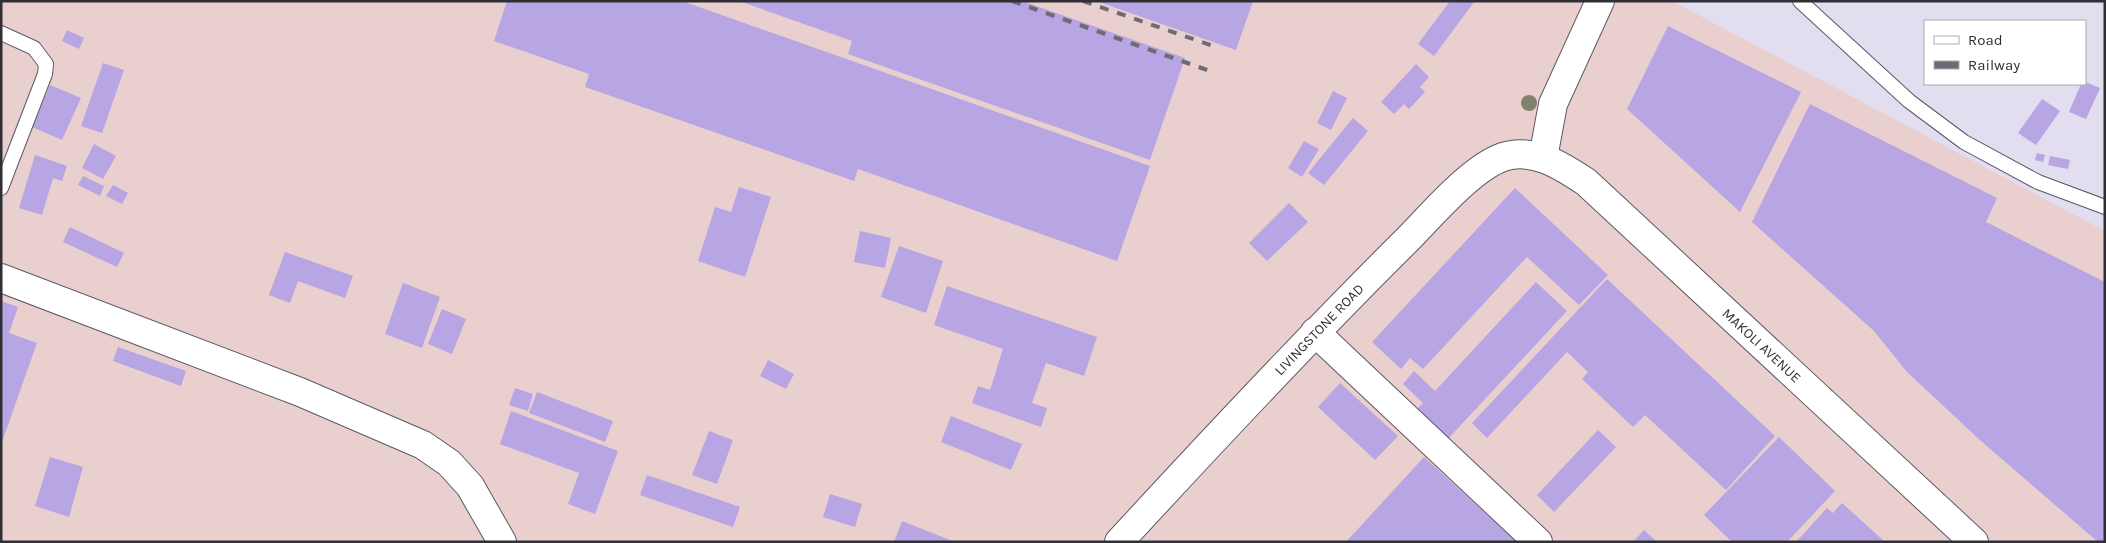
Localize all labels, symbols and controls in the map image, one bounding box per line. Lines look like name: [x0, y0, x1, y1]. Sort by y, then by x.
legend: [1924, 20, 2086, 85]
text: Road: [1968, 31, 2003, 49]
text: Railway: [1968, 56, 2020, 74]
street label: LIVINGSTONE ROAD: [1271, 280, 1368, 379]
street label: MAKOLI AVENUE: [1719, 305, 1804, 386]

